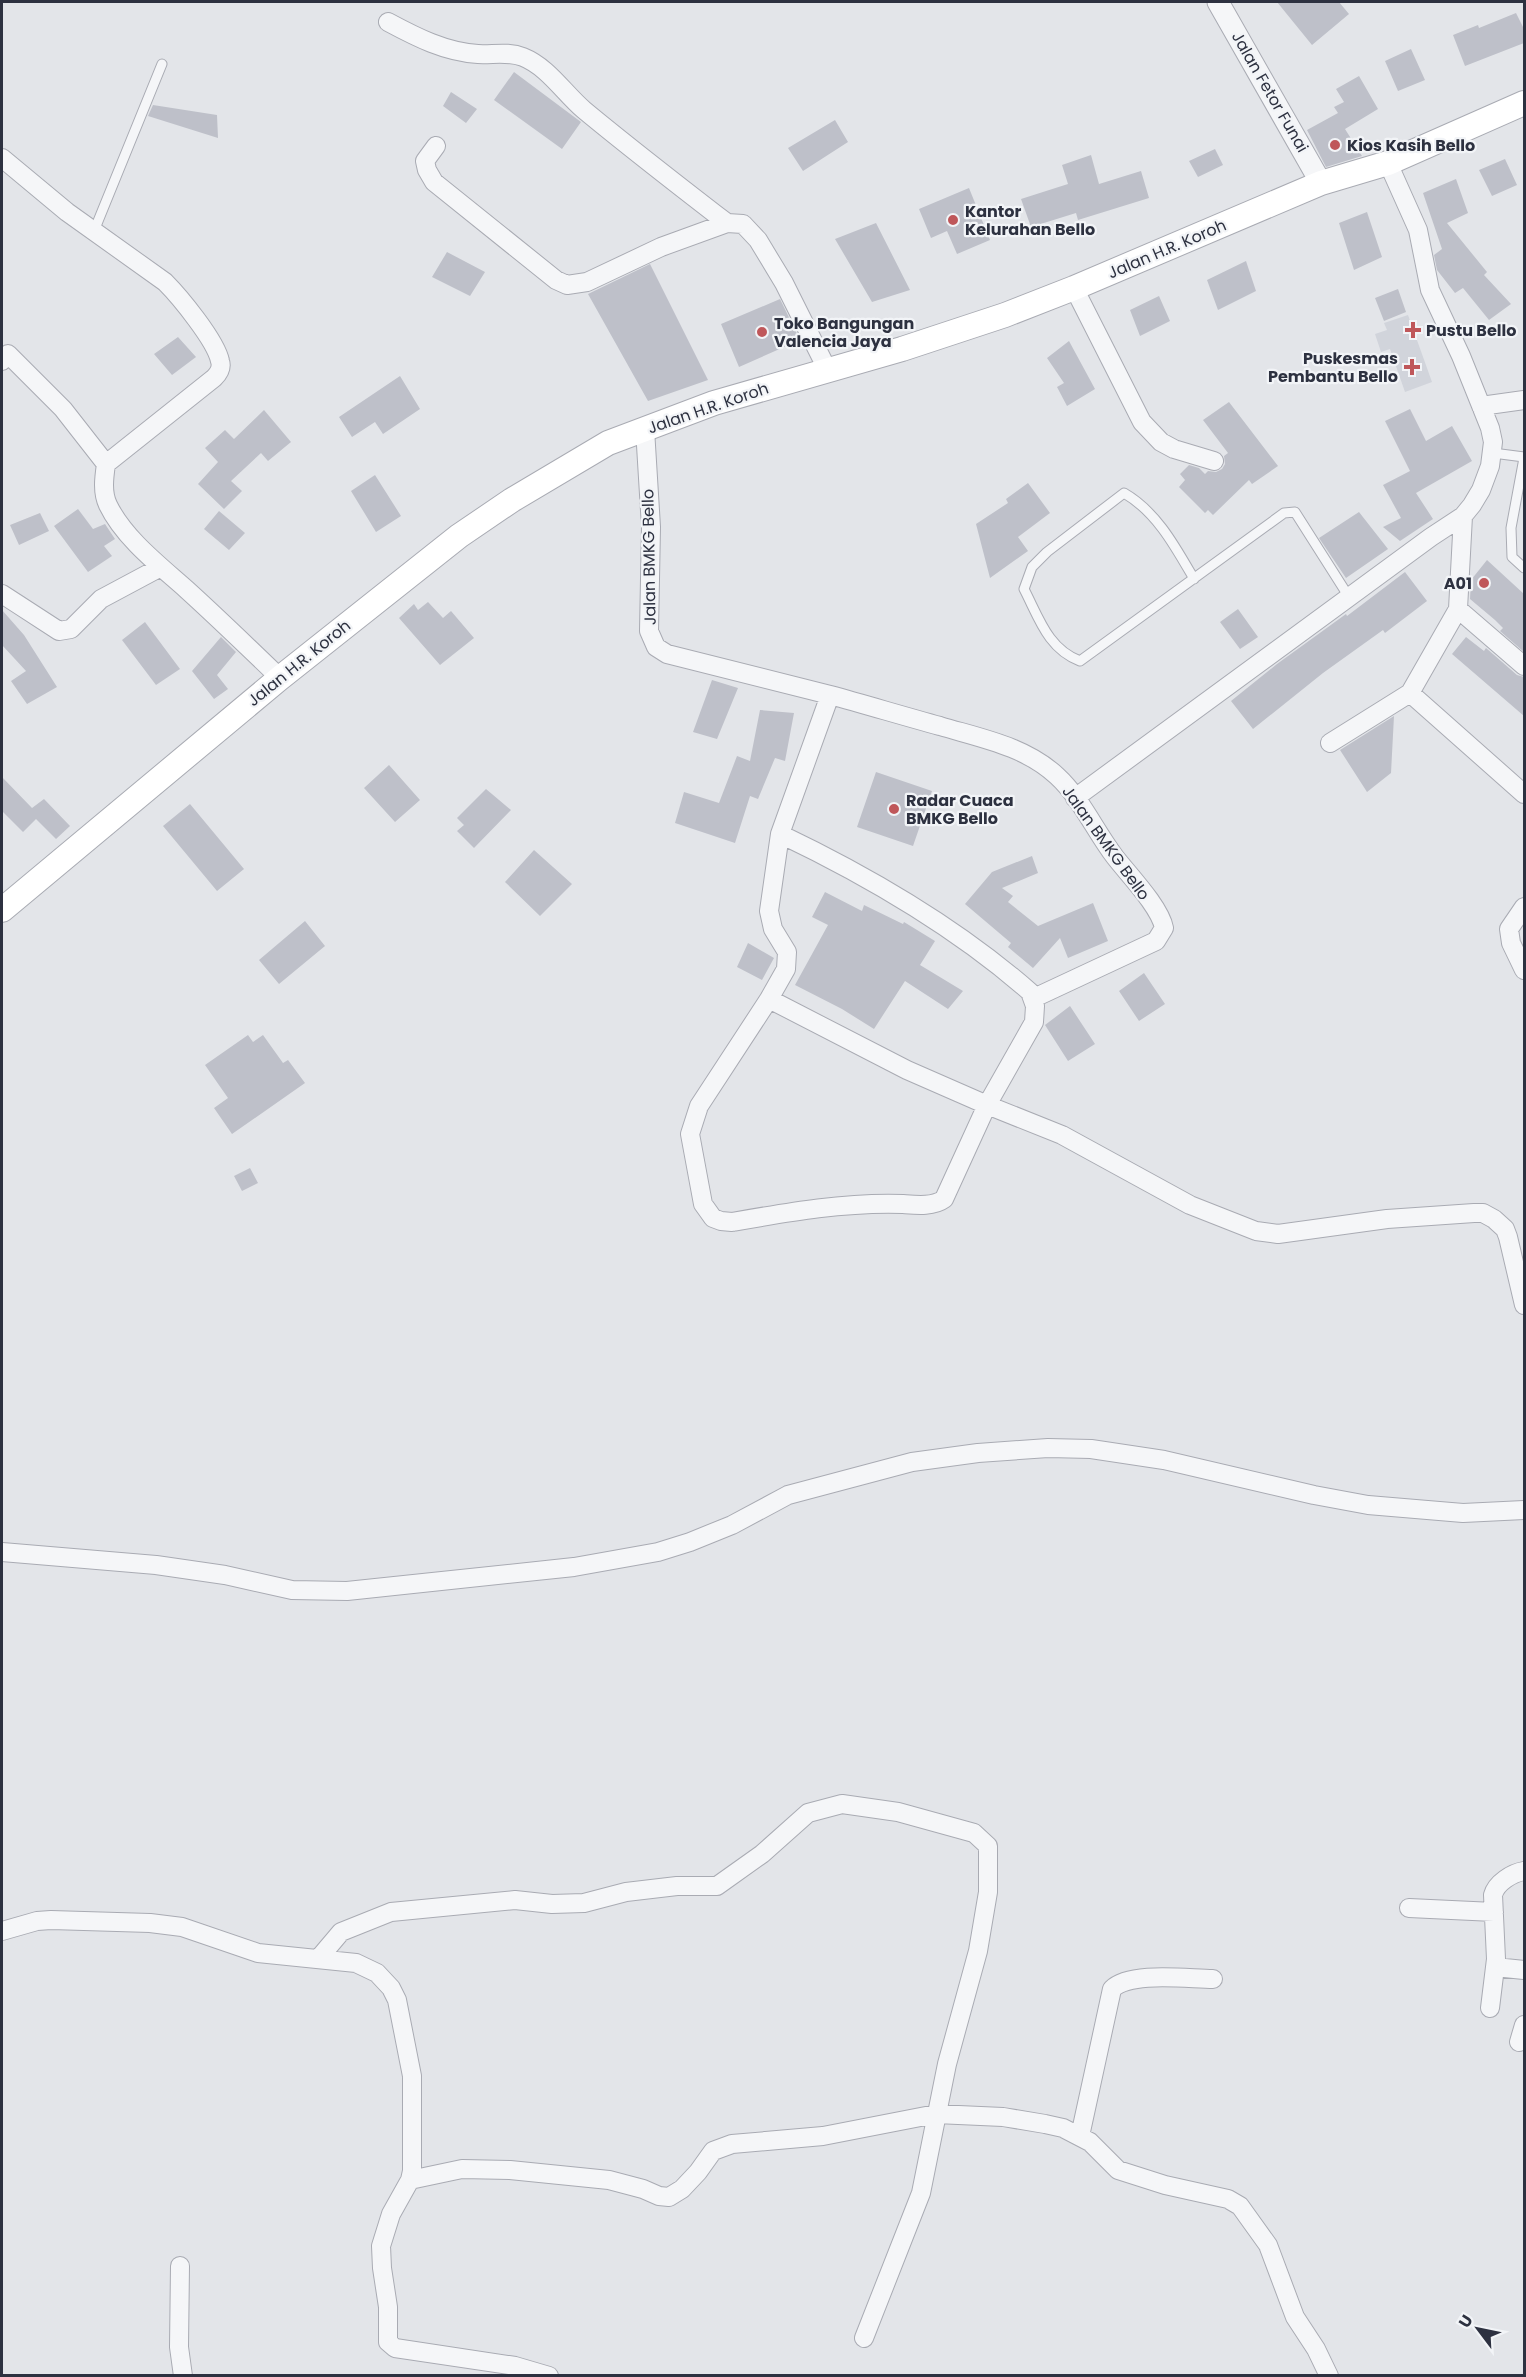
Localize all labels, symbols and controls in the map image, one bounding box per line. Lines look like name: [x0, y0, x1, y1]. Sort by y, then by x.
street label: Jalan Fetor Funai: [1226, 27, 1314, 157]
place label: Kios Kasih Bello: [1347, 134, 1475, 157]
marker: Kios Kasih Bello: [1328, 138, 1342, 152]
place label: Kantor Kelurahan Bello: [965, 200, 1095, 241]
marker: Kantor Kelurahan Bello: [946, 213, 960, 227]
street label: Jalan H.R. Koroh: [1104, 214, 1230, 284]
place label: Toko Bangungan Valencia Jaya: [774, 312, 914, 353]
place label: Pustu Bello: [1426, 319, 1516, 342]
marker: Pustu Bello: [1404, 321, 1422, 339]
marker: Toko Bangungan Valencia Jaya: [755, 325, 769, 339]
place label: Puskesmas Pembantu Bello: [1268, 347, 1398, 388]
marker: Puskesmas Pembantu Bello: [1403, 358, 1421, 376]
street label: Jalan H.R. Koroh: [644, 377, 772, 439]
street label: Jalan BMKG Bello: [636, 489, 662, 625]
place label: A01: [1444, 572, 1472, 595]
marker: A01: [1477, 576, 1491, 590]
street label: Jalan H.R. Koroh: [243, 614, 355, 712]
street label: Jalan BMKG Bello: [1057, 781, 1155, 905]
place label: Radar Cuaca BMKG Bello: [906, 789, 1014, 830]
marker: Radar Cuaca BMKG Bello: [887, 802, 901, 816]
north arrow: [1448, 2299, 1508, 2359]
text: U: [1453, 2310, 1478, 2332]

